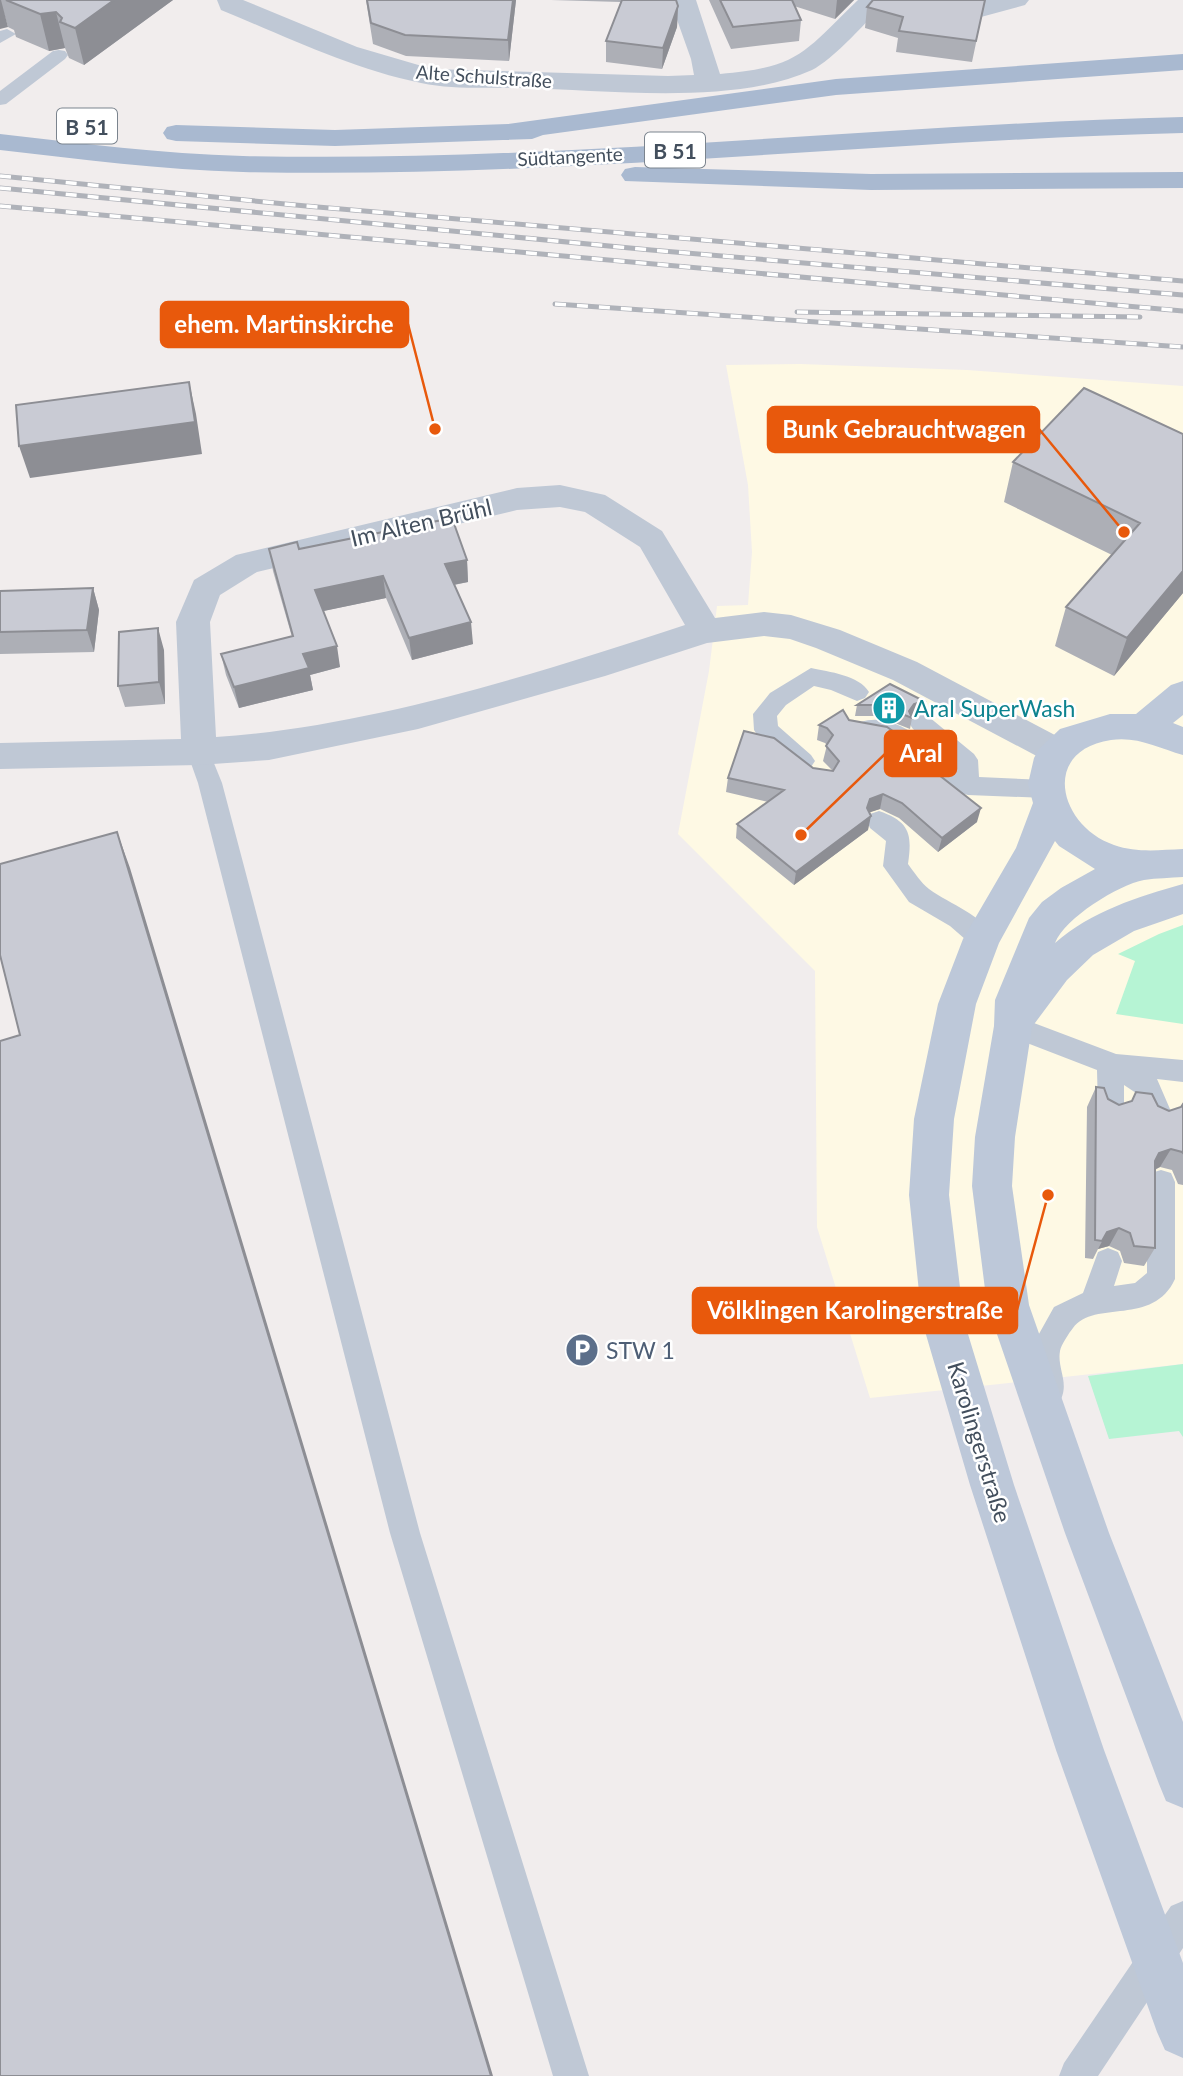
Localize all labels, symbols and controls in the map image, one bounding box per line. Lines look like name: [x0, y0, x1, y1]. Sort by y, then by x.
street label: Alte Schulstraße: [415, 60, 553, 92]
road number: B 51: [57, 108, 117, 144]
road number: B 51: [645, 132, 705, 168]
street label: Südtangente: [517, 142, 623, 170]
callout: ehem. Martinskirche: [161, 302, 408, 347]
text: ehem. Martinskirche: [174, 309, 394, 338]
callout: Bunk Gebrauchtwagen: [768, 407, 1039, 452]
text: Bunk Gebrauchtwagen: [782, 414, 1026, 443]
street label: Im Alten Brühl: [348, 492, 494, 552]
building icon: Aral SuperWash: [870, 689, 908, 727]
place label: Aral SuperWash: [914, 694, 1075, 722]
callout: Aral: [885, 731, 956, 776]
text: Aral: [898, 738, 943, 767]
callout: Völklingen Karolingerstraße: [693, 1288, 1017, 1333]
text: Völklingen Karolingerstraße: [706, 1295, 1003, 1324]
parking icon: STW 1: [563, 1331, 601, 1369]
place label: STW 1: [606, 1336, 675, 1364]
street label: Karolingerstraße: [942, 1358, 1018, 1526]

